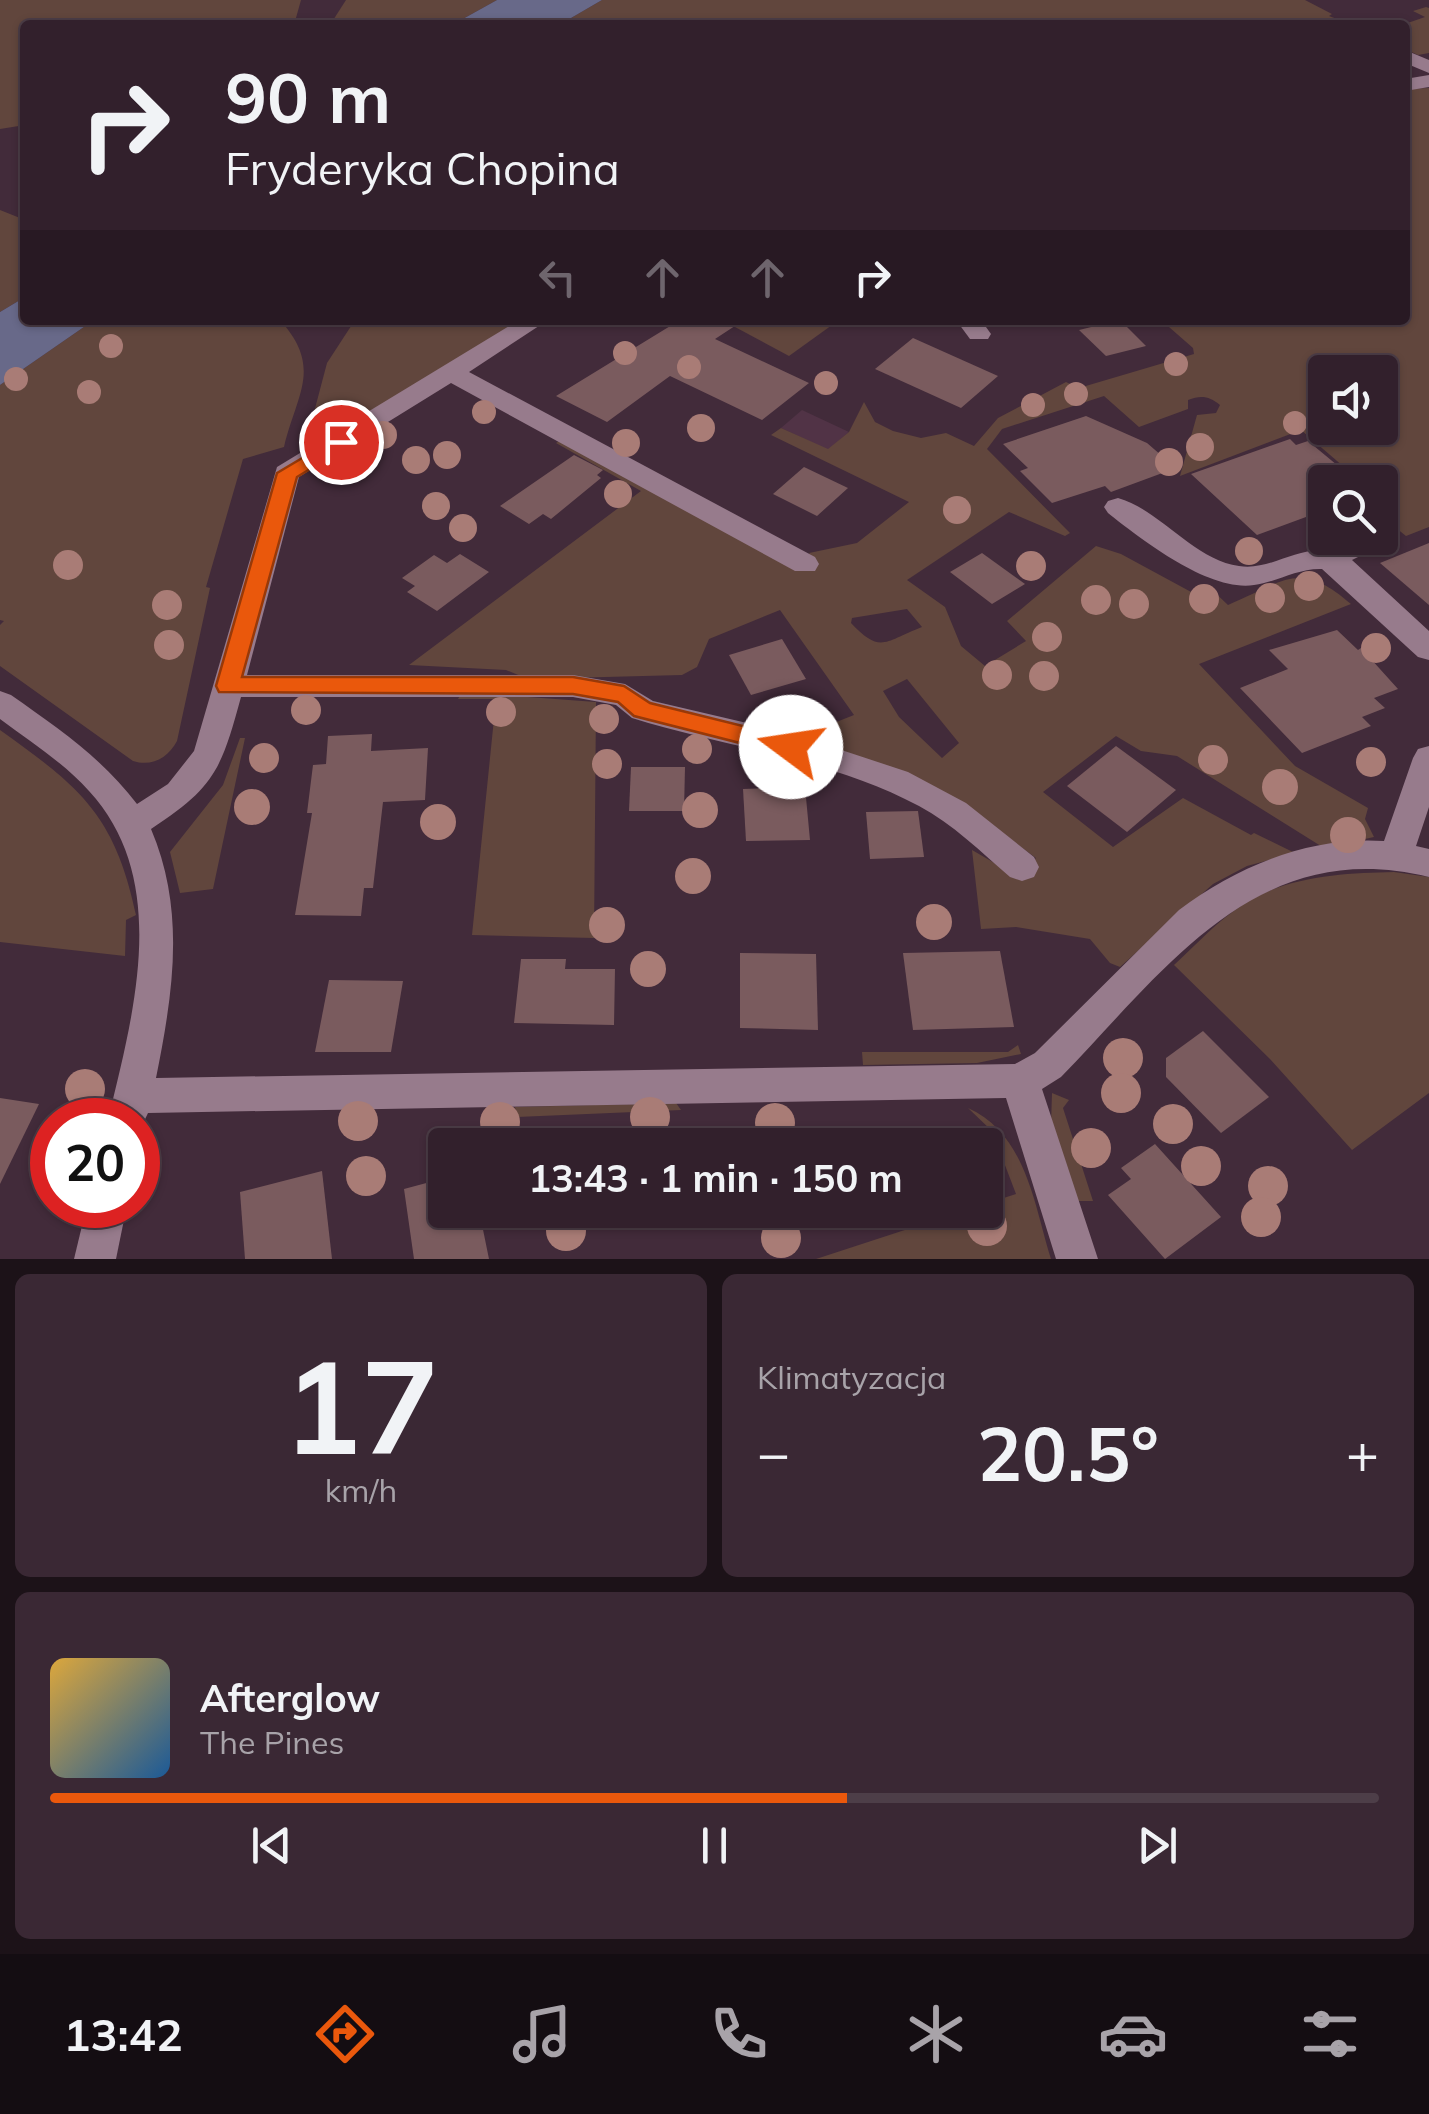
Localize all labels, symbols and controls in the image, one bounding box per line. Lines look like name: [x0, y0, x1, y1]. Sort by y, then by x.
text: 90 m: [225, 53, 391, 141]
icon: right: [60, 60, 190, 190]
text: Fryderyka Chopina: [225, 140, 620, 196]
icon: left: [530, 250, 585, 305]
icon: ahead: [635, 250, 690, 305]
icon: ahead: [740, 250, 795, 305]
icon: right: [845, 250, 900, 305]
map controls: [1308, 355, 1398, 555]
button: sound: [1308, 355, 1398, 445]
pin: [299, 400, 384, 485]
icon: arrive: [314, 415, 369, 470]
button: search: [1308, 465, 1398, 555]
position arrow: [739, 695, 843, 799]
speed limit sign: 20: [30, 1098, 160, 1228]
text: 13:43 · 1 min · 150 m: [528, 1154, 903, 1202]
text: 17: [283, 1323, 439, 1487]
text: Klimatyzacja: [757, 1357, 946, 1397]
text: 20.5°: [977, 1406, 1159, 1500]
text: −: [757, 1418, 790, 1487]
text: +: [1346, 1418, 1379, 1487]
text: km/h: [325, 1470, 397, 1510]
text: Afterglow: [200, 1674, 380, 1722]
text: The Pines: [200, 1722, 344, 1762]
icon: previous: [244, 1818, 299, 1873]
icon: pause: [687, 1818, 742, 1873]
icon: next: [1130, 1818, 1185, 1873]
icon: directions: [310, 1999, 380, 2069]
icon: music: [507, 1999, 577, 2069]
icon: phone: [704, 1999, 774, 2069]
icon: climate: [901, 1999, 971, 2069]
icon: car: [1098, 1999, 1168, 2069]
icon: filters: [1295, 1999, 1365, 2069]
text: 13:42: [64, 2006, 183, 2062]

